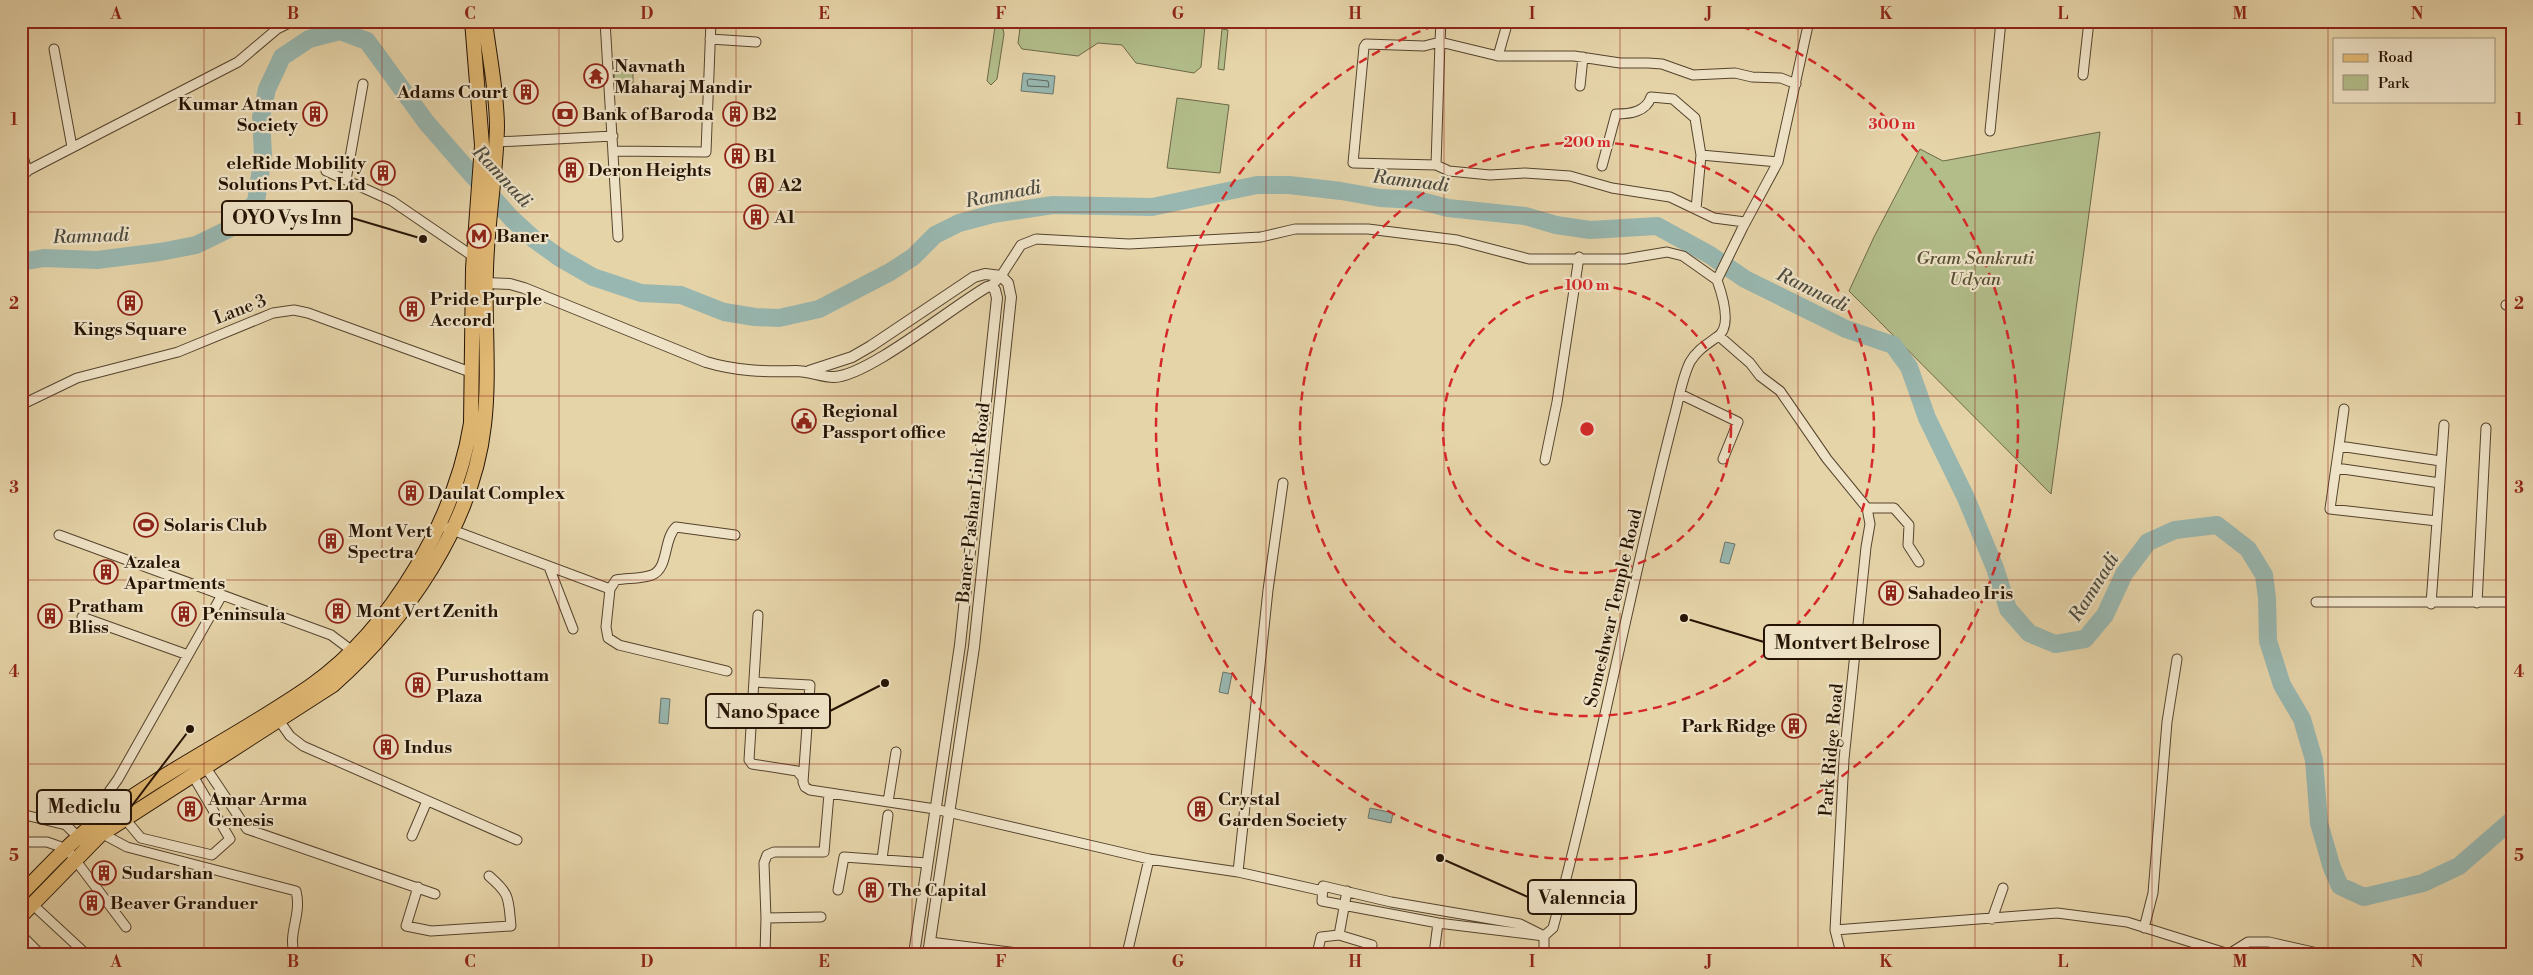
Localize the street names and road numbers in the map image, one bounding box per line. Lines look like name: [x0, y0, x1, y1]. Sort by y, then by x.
street label: Lane 3: [211, 289, 270, 330]
street label: Baner-Pashan Link Road: [951, 401, 996, 605]
street label: Someshwar Temple Road: [1579, 506, 1648, 710]
street label: Park Ridge Road: [1814, 682, 1849, 817]

